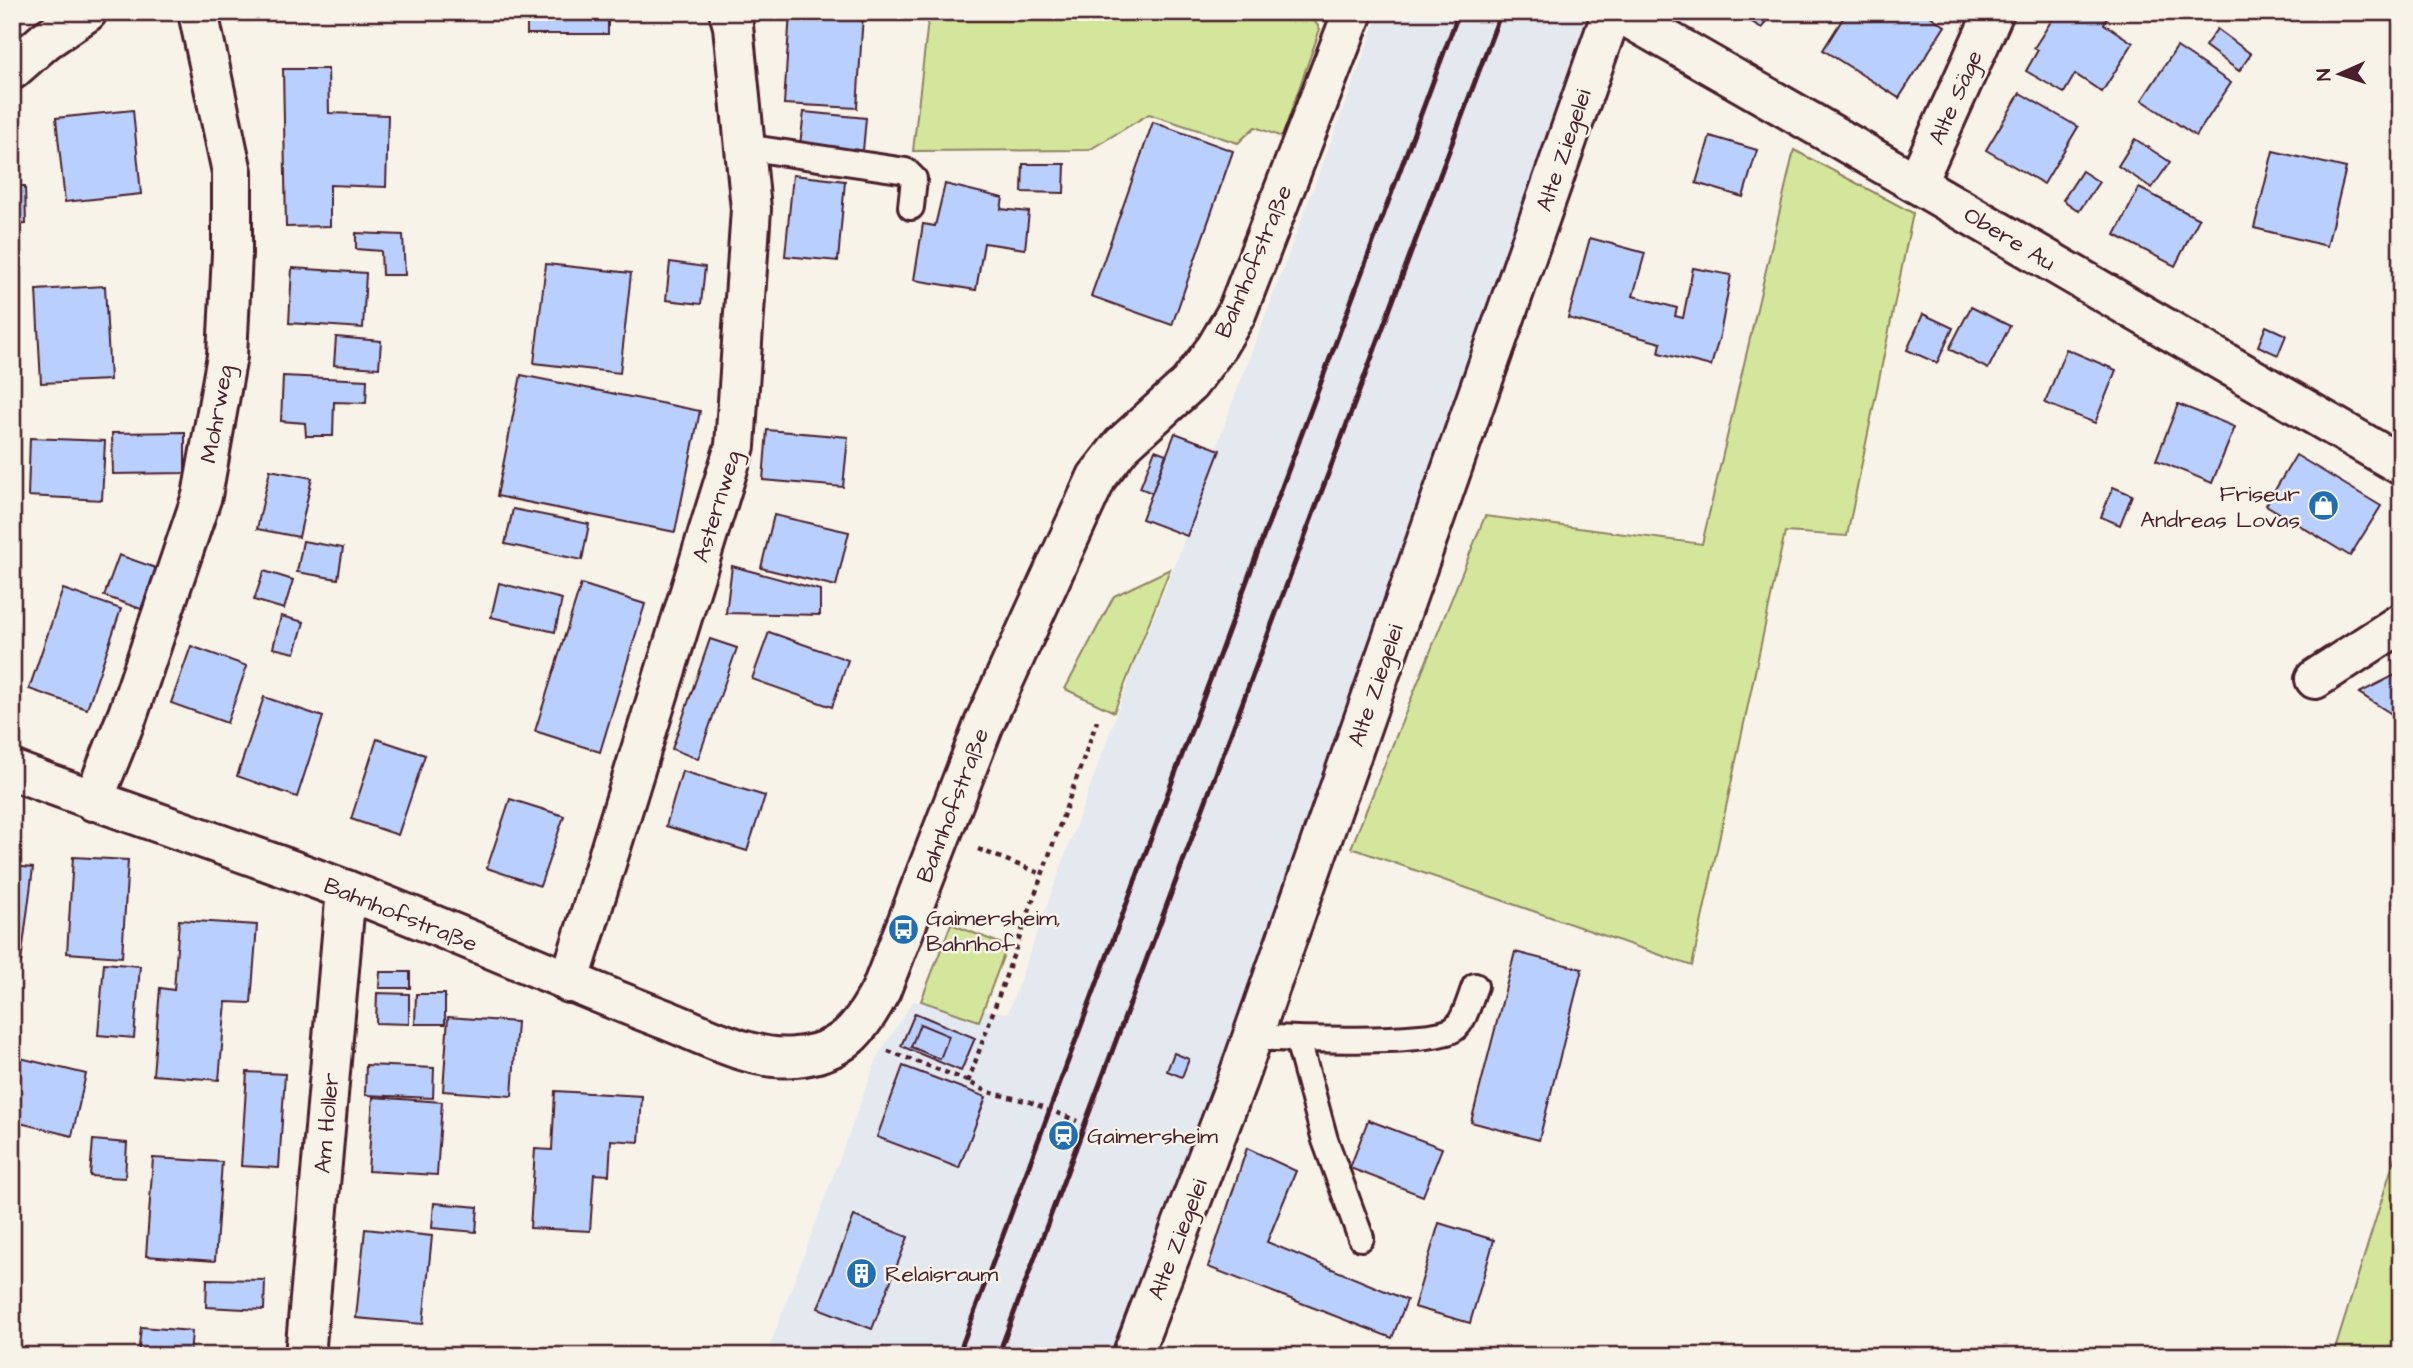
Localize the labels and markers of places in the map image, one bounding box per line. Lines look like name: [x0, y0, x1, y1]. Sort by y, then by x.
place label: Friseur Andreas Lovas: [2140, 478, 2300, 536]
shop icon: Friseur Andreas Lovas: [2306, 489, 2340, 523]
place label: Gaimersheim, Bahnhof: [926, 902, 1061, 960]
bus stop icon: Gaimersheim, Bahnhof: [886, 913, 920, 947]
station icon: Gaimersheim: [1047, 1118, 1081, 1152]
place label: Gaimersheim: [1087, 1120, 1218, 1152]
building icon: Relaisraum: [845, 1256, 879, 1290]
place label: Relaisraum: [885, 1258, 998, 1290]

